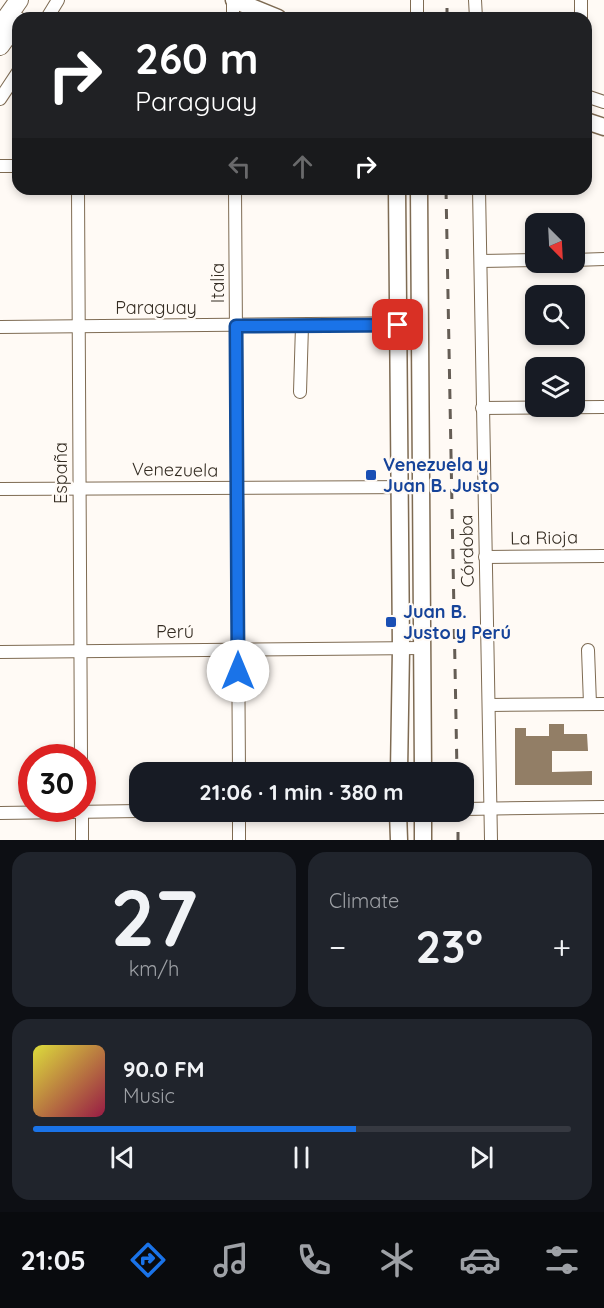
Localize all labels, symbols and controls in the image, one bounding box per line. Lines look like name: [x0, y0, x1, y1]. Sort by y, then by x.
text: 260 m: [135, 32, 258, 85]
icon: right: [36, 36, 114, 114]
text: Paraguay: [135, 84, 257, 118]
icon: left: [223, 150, 256, 183]
icon: ahead: [286, 150, 319, 183]
icon: right: [349, 150, 382, 183]
north arrow: [525, 213, 585, 273]
map controls: [525, 213, 585, 417]
street label: Italia: [206, 263, 229, 303]
button: search: [525, 285, 585, 345]
street label: Paraguay: [115, 296, 197, 319]
pin: [372, 299, 423, 350]
icon: arrive: [381, 308, 414, 341]
button: layers: [525, 357, 585, 417]
street label: España: [49, 442, 72, 504]
place label: Venezuela y Juan B. Justo: [383, 453, 500, 497]
street label: Venezuela: [132, 457, 218, 482]
marker: Venezuela y Juan B. Justo: [364, 468, 378, 482]
street label: Córdoba: [454, 514, 479, 588]
street label: La Rioja: [510, 525, 578, 550]
place label: Juan B. Justo y Perú: [403, 600, 511, 644]
marker: Juan B. Justo y Perú: [384, 615, 398, 629]
street label: Perú: [156, 620, 194, 643]
position arrow: [206, 639, 270, 703]
speed limit sign: 30: [18, 744, 96, 822]
text: 21:06 · 1 min · 380 m: [199, 778, 404, 806]
text: 27: [110, 868, 198, 966]
text: Climate: [329, 888, 399, 913]
text: 23°: [416, 918, 483, 974]
text: −: [329, 926, 346, 967]
text: +: [552, 926, 571, 967]
text: km/h: [129, 956, 179, 981]
text: 90.0 FM: [123, 1055, 205, 1083]
text: Music: [123, 1083, 175, 1108]
icon: previous: [106, 1141, 139, 1174]
icon: pause: [285, 1141, 318, 1174]
icon: next: [465, 1141, 498, 1174]
icon: directions: [127, 1239, 169, 1281]
icon: music: [210, 1239, 252, 1281]
icon: phone: [293, 1239, 335, 1281]
icon: climate: [376, 1239, 418, 1281]
icon: car: [459, 1239, 501, 1281]
icon: filters: [541, 1239, 583, 1281]
text: 21:05: [20, 1243, 86, 1277]

